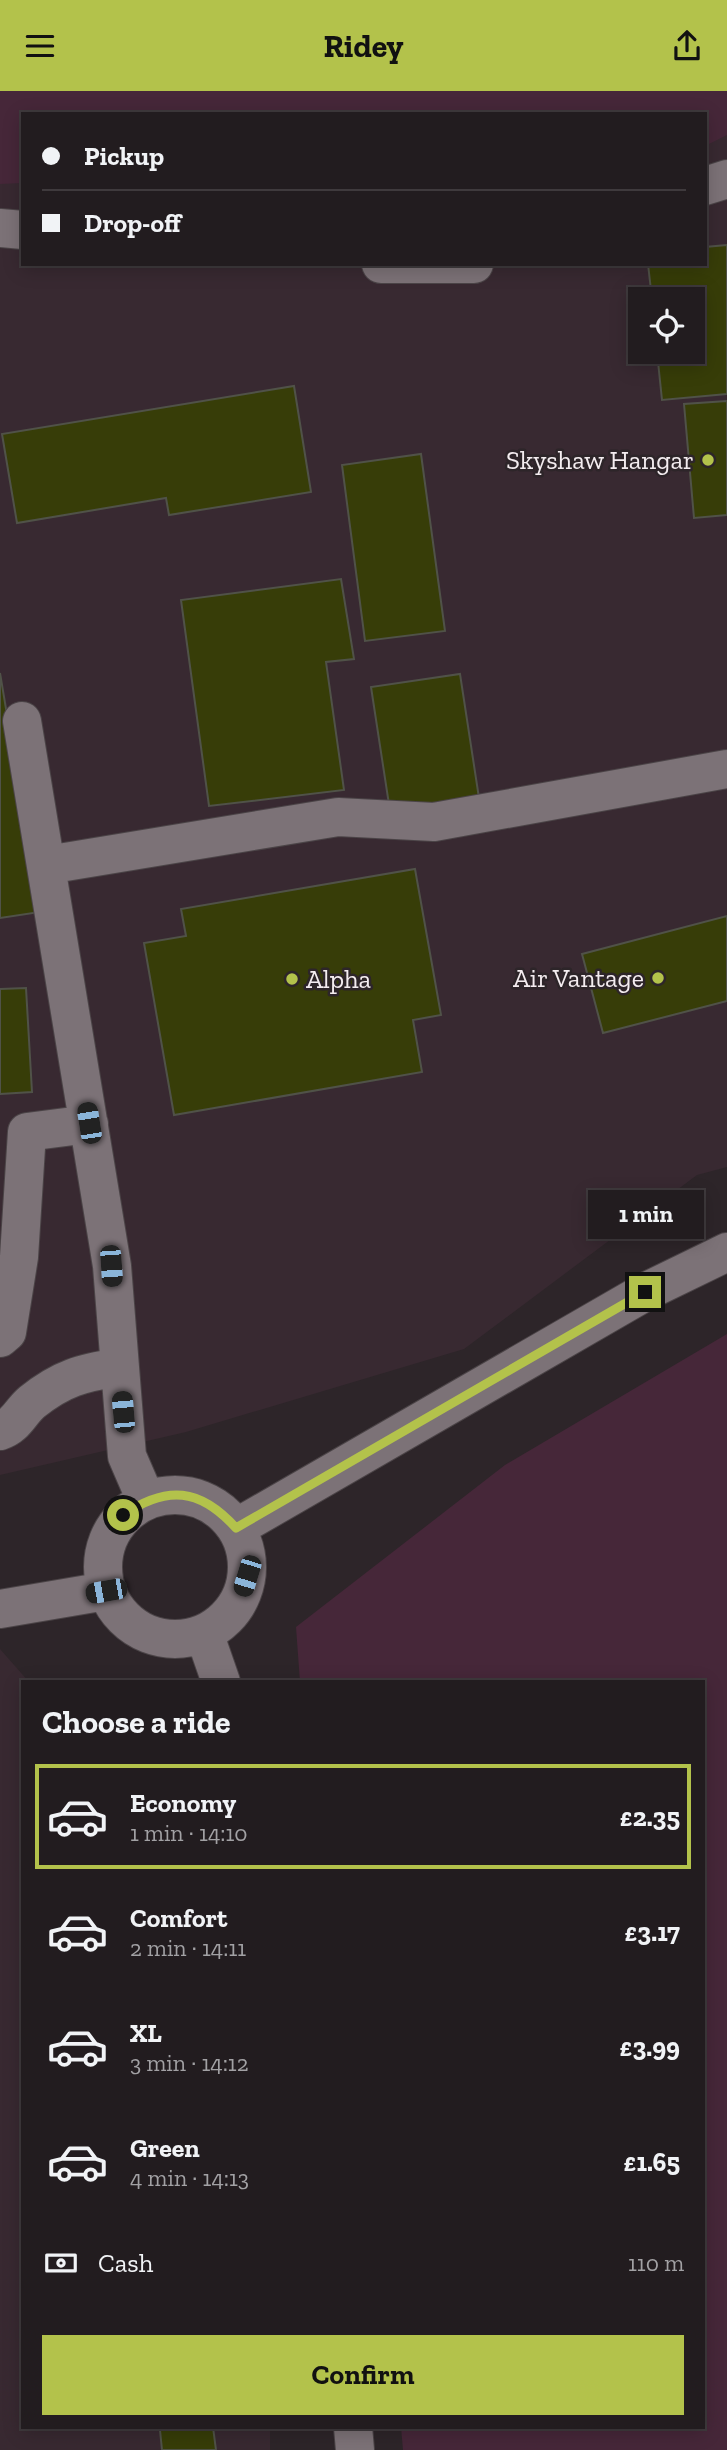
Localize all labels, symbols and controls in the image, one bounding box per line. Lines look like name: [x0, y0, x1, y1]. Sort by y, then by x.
icon: menu: [21, 27, 59, 65]
text: Ridey: [323, 27, 404, 65]
icon: share: [668, 27, 706, 65]
text: Pickup: [84, 140, 164, 172]
text: Drop-off: [84, 207, 181, 239]
map controls: [628, 287, 705, 364]
button: locate: [628, 287, 705, 364]
place label: Skyshaw Hangar: [506, 444, 694, 476]
marker: Skyshaw Hangar: [700, 452, 716, 468]
place label: Air Vantage: [513, 962, 644, 994]
place label: Alpha: [306, 963, 372, 995]
marker: Air Vantage: [650, 970, 666, 986]
marker: Alpha: [284, 971, 300, 987]
car: [76, 1101, 103, 1145]
callout: 1 min: [587, 1191, 703, 1239]
text: 1 min: [619, 1200, 673, 1228]
car: [100, 1244, 123, 1288]
route end: [629, 1276, 661, 1308]
car: [111, 1390, 136, 1434]
route start: [107, 1499, 139, 1531]
car: [231, 1553, 264, 1599]
car: [84, 1577, 129, 1605]
text: Choose a ride: [42, 1703, 230, 1741]
icon: car: [46, 1785, 109, 1848]
text: Economy: [130, 1787, 236, 1819]
text: £2.35: [620, 1801, 680, 1833]
text: 1 min · 14:10: [130, 1819, 248, 1847]
icon: car: [46, 1900, 109, 1963]
text: Comfort: [130, 1902, 227, 1934]
text: £3.17: [624, 1916, 680, 1948]
text: 2 min · 14:11: [130, 1934, 246, 1962]
icon: car: [46, 2015, 109, 2078]
text: XL: [130, 2017, 162, 2049]
text: £3.99: [620, 2031, 680, 2063]
text: 3 min · 14:12: [130, 2049, 249, 2077]
icon: car: [46, 2130, 109, 2193]
text: Green: [130, 2132, 200, 2164]
text: £1.65: [624, 2146, 680, 2178]
text: 4 min · 14:13: [130, 2164, 249, 2192]
icon: cash: [42, 2244, 80, 2282]
text: Cash: [98, 2247, 153, 2279]
text: 110 m: [628, 2249, 684, 2277]
button: Confirm: [42, 2335, 684, 2415]

